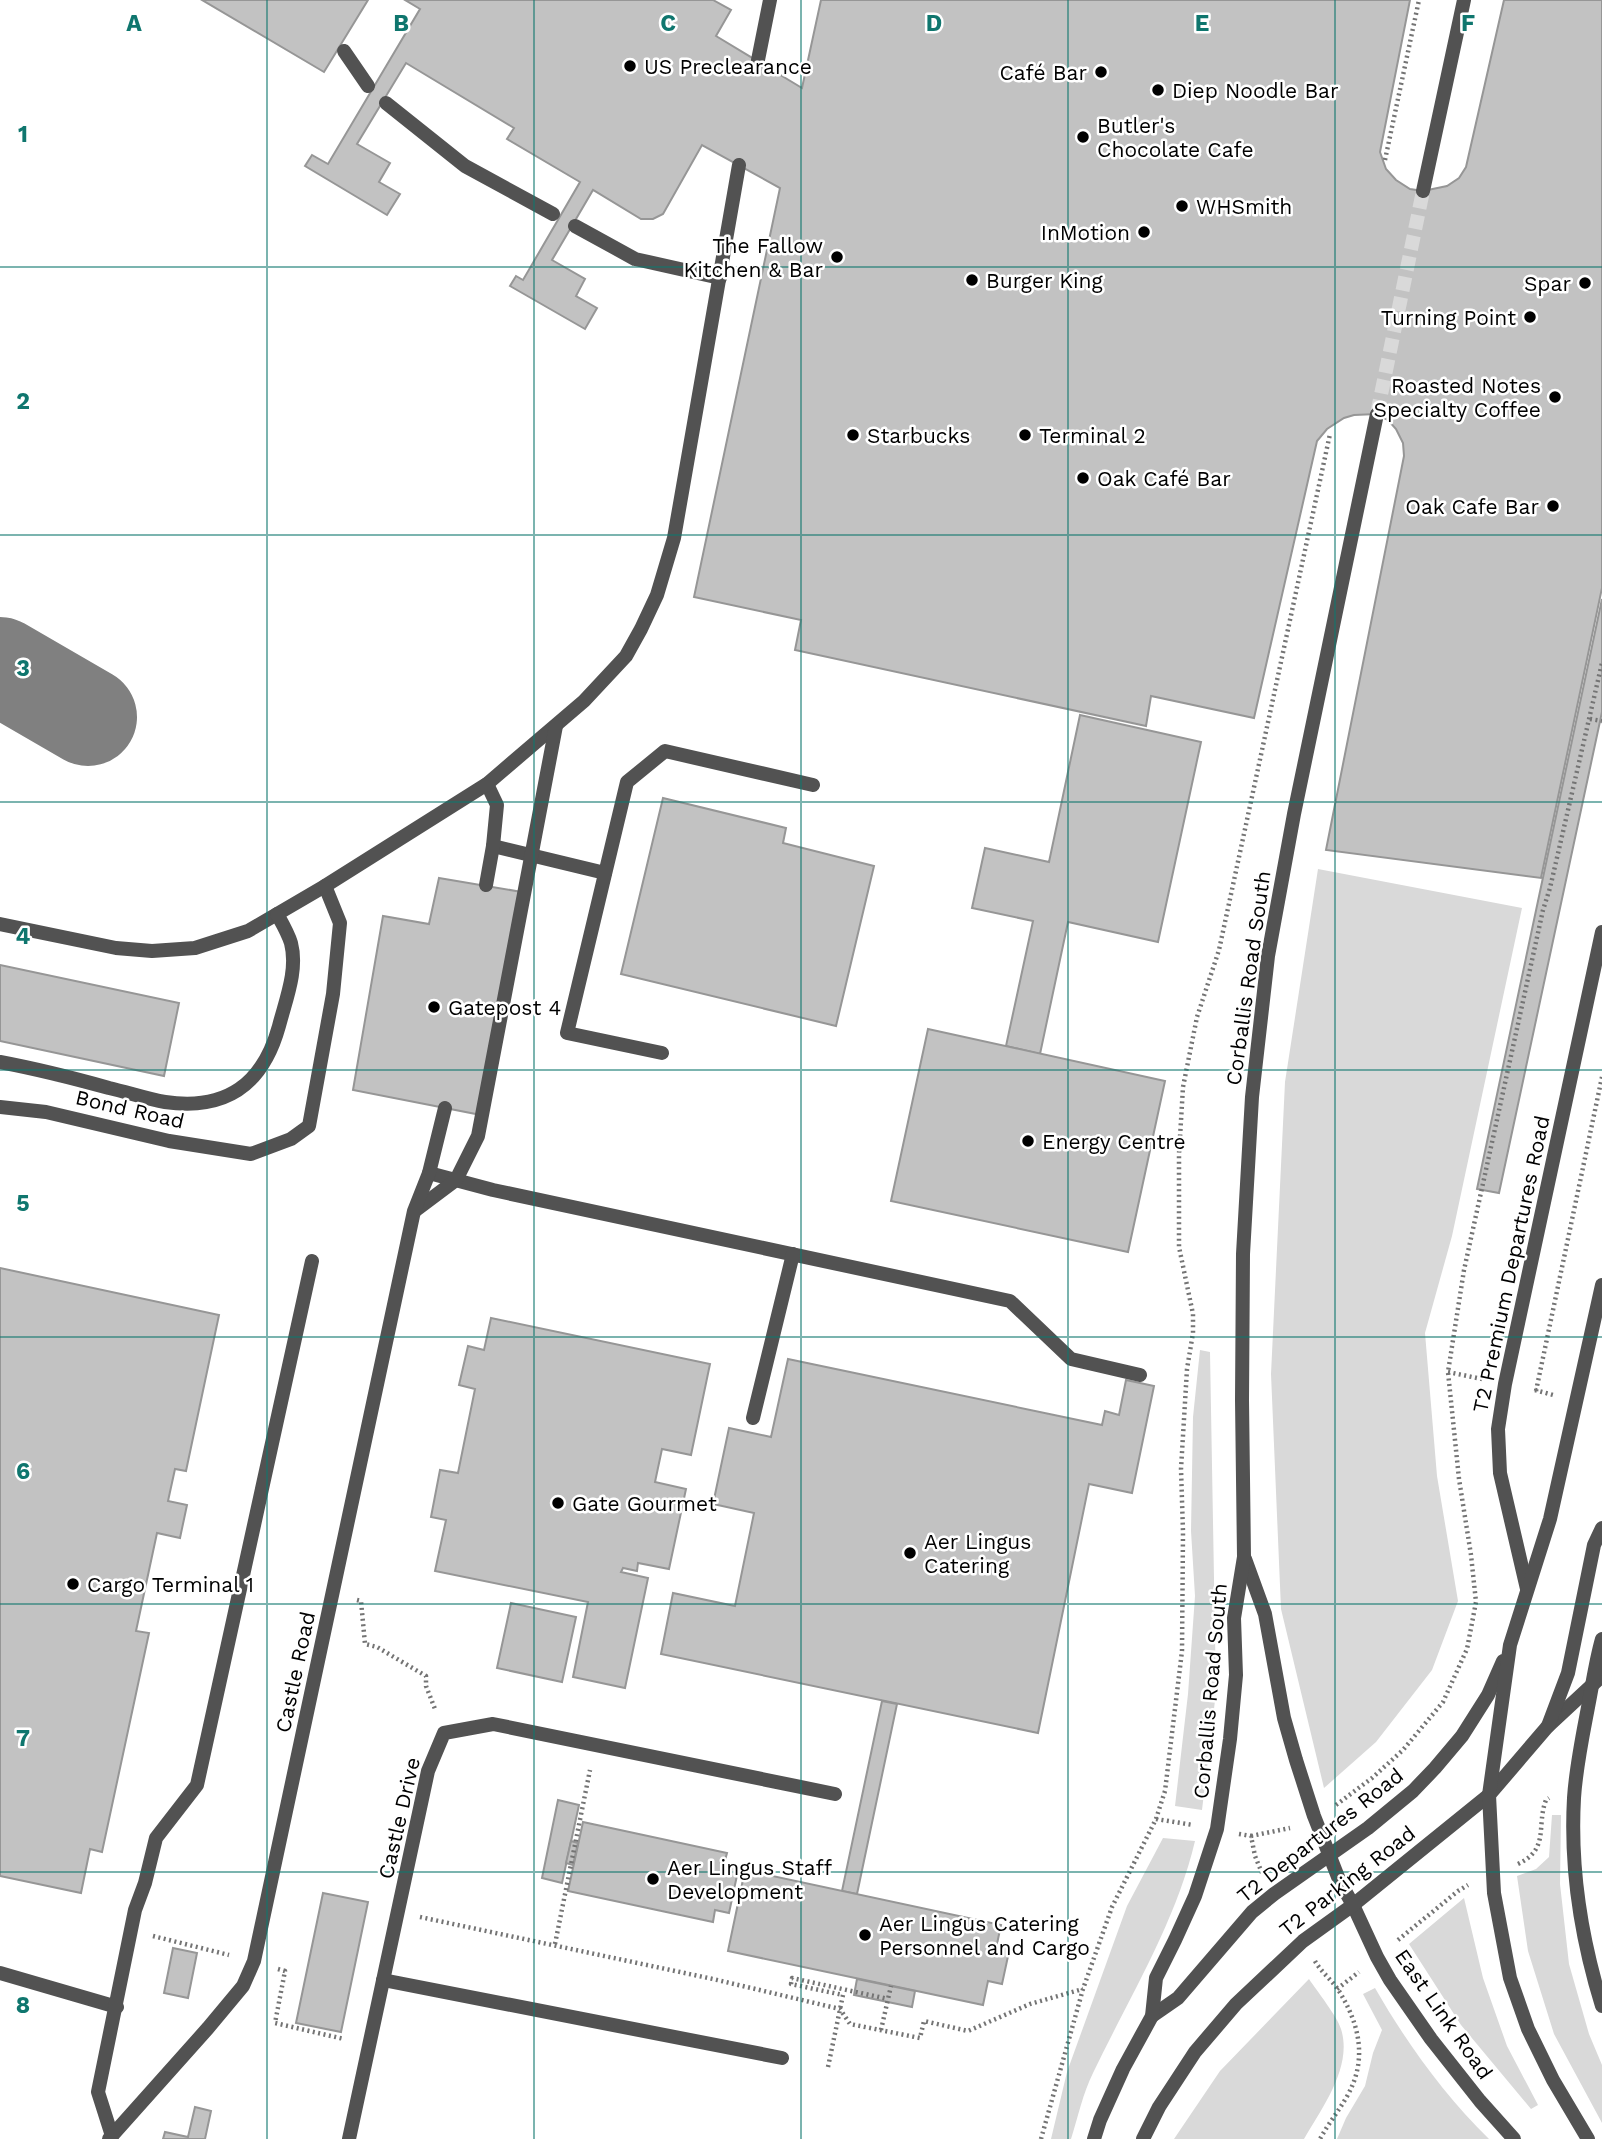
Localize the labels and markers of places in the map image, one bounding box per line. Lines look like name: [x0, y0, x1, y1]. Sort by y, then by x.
place label: US Preclearance: [644, 54, 812, 79]
marker: US Preclearance: [622, 58, 638, 74]
place label: Café Bar: [999, 60, 1087, 85]
marker: Café Bar: [1093, 64, 1109, 80]
place label: Diep Noodle Bar: [1172, 78, 1339, 103]
marker: Diep Noodle Bar: [1150, 82, 1166, 98]
place label: Butler's Chocolate Cafe: [1097, 113, 1254, 162]
marker: Butler's Chocolate Cafe: [1075, 129, 1091, 145]
place label: WHSmith: [1196, 194, 1292, 219]
marker: WHSmith: [1174, 198, 1190, 214]
place label: InMotion: [1041, 220, 1130, 245]
marker: InMotion: [1136, 224, 1152, 240]
place label: The Fallow Kitchen & Bar: [683, 233, 823, 282]
marker: The Fallow Kitchen & Bar: [829, 249, 845, 265]
place label: Burger King: [986, 268, 1104, 293]
place label: Spar: [1524, 271, 1571, 296]
marker: Burger King: [964, 272, 980, 288]
marker: Spar: [1577, 275, 1593, 291]
place label: Turning Point: [1381, 305, 1516, 330]
marker: Turning Point: [1522, 309, 1538, 325]
place label: Roasted Notes Specialty Coffee: [1374, 373, 1541, 422]
marker: Roasted Notes Specialty Coffee: [1547, 389, 1563, 405]
place label: Starbucks: [867, 423, 970, 448]
place label: Terminal 2: [1039, 423, 1146, 448]
marker: Starbucks: [845, 427, 861, 443]
marker: Terminal 2: [1017, 427, 1033, 443]
place label: Oak Café Bar: [1097, 466, 1231, 491]
marker: Oak Café Bar: [1075, 470, 1091, 486]
place label: Oak Cafe Bar: [1405, 494, 1539, 519]
marker: Oak Cafe Bar: [1545, 498, 1561, 514]
place label: Gatepost 4: [448, 995, 561, 1020]
marker: Gatepost 4: [426, 999, 442, 1015]
place label: Energy Centre: [1042, 1129, 1186, 1154]
marker: Energy Centre: [1020, 1133, 1036, 1149]
place label: Gate Gourmet: [572, 1491, 717, 1516]
marker: Gate Gourmet: [550, 1495, 566, 1511]
place label: Aer Lingus Catering: [924, 1529, 1031, 1578]
marker: Aer Lingus Catering: [902, 1545, 918, 1561]
place label: Cargo Terminal 1: [87, 1572, 254, 1597]
marker: Cargo Terminal 1: [65, 1576, 81, 1592]
place label: Aer Lingus Staff Development: [667, 1855, 833, 1904]
marker: Aer Lingus Staff Development: [645, 1871, 661, 1887]
place label: Aer Lingus Catering Personnel and Cargo: [879, 1911, 1090, 1960]
marker: Aer Lingus Catering Personnel and Cargo: [857, 1927, 873, 1943]

